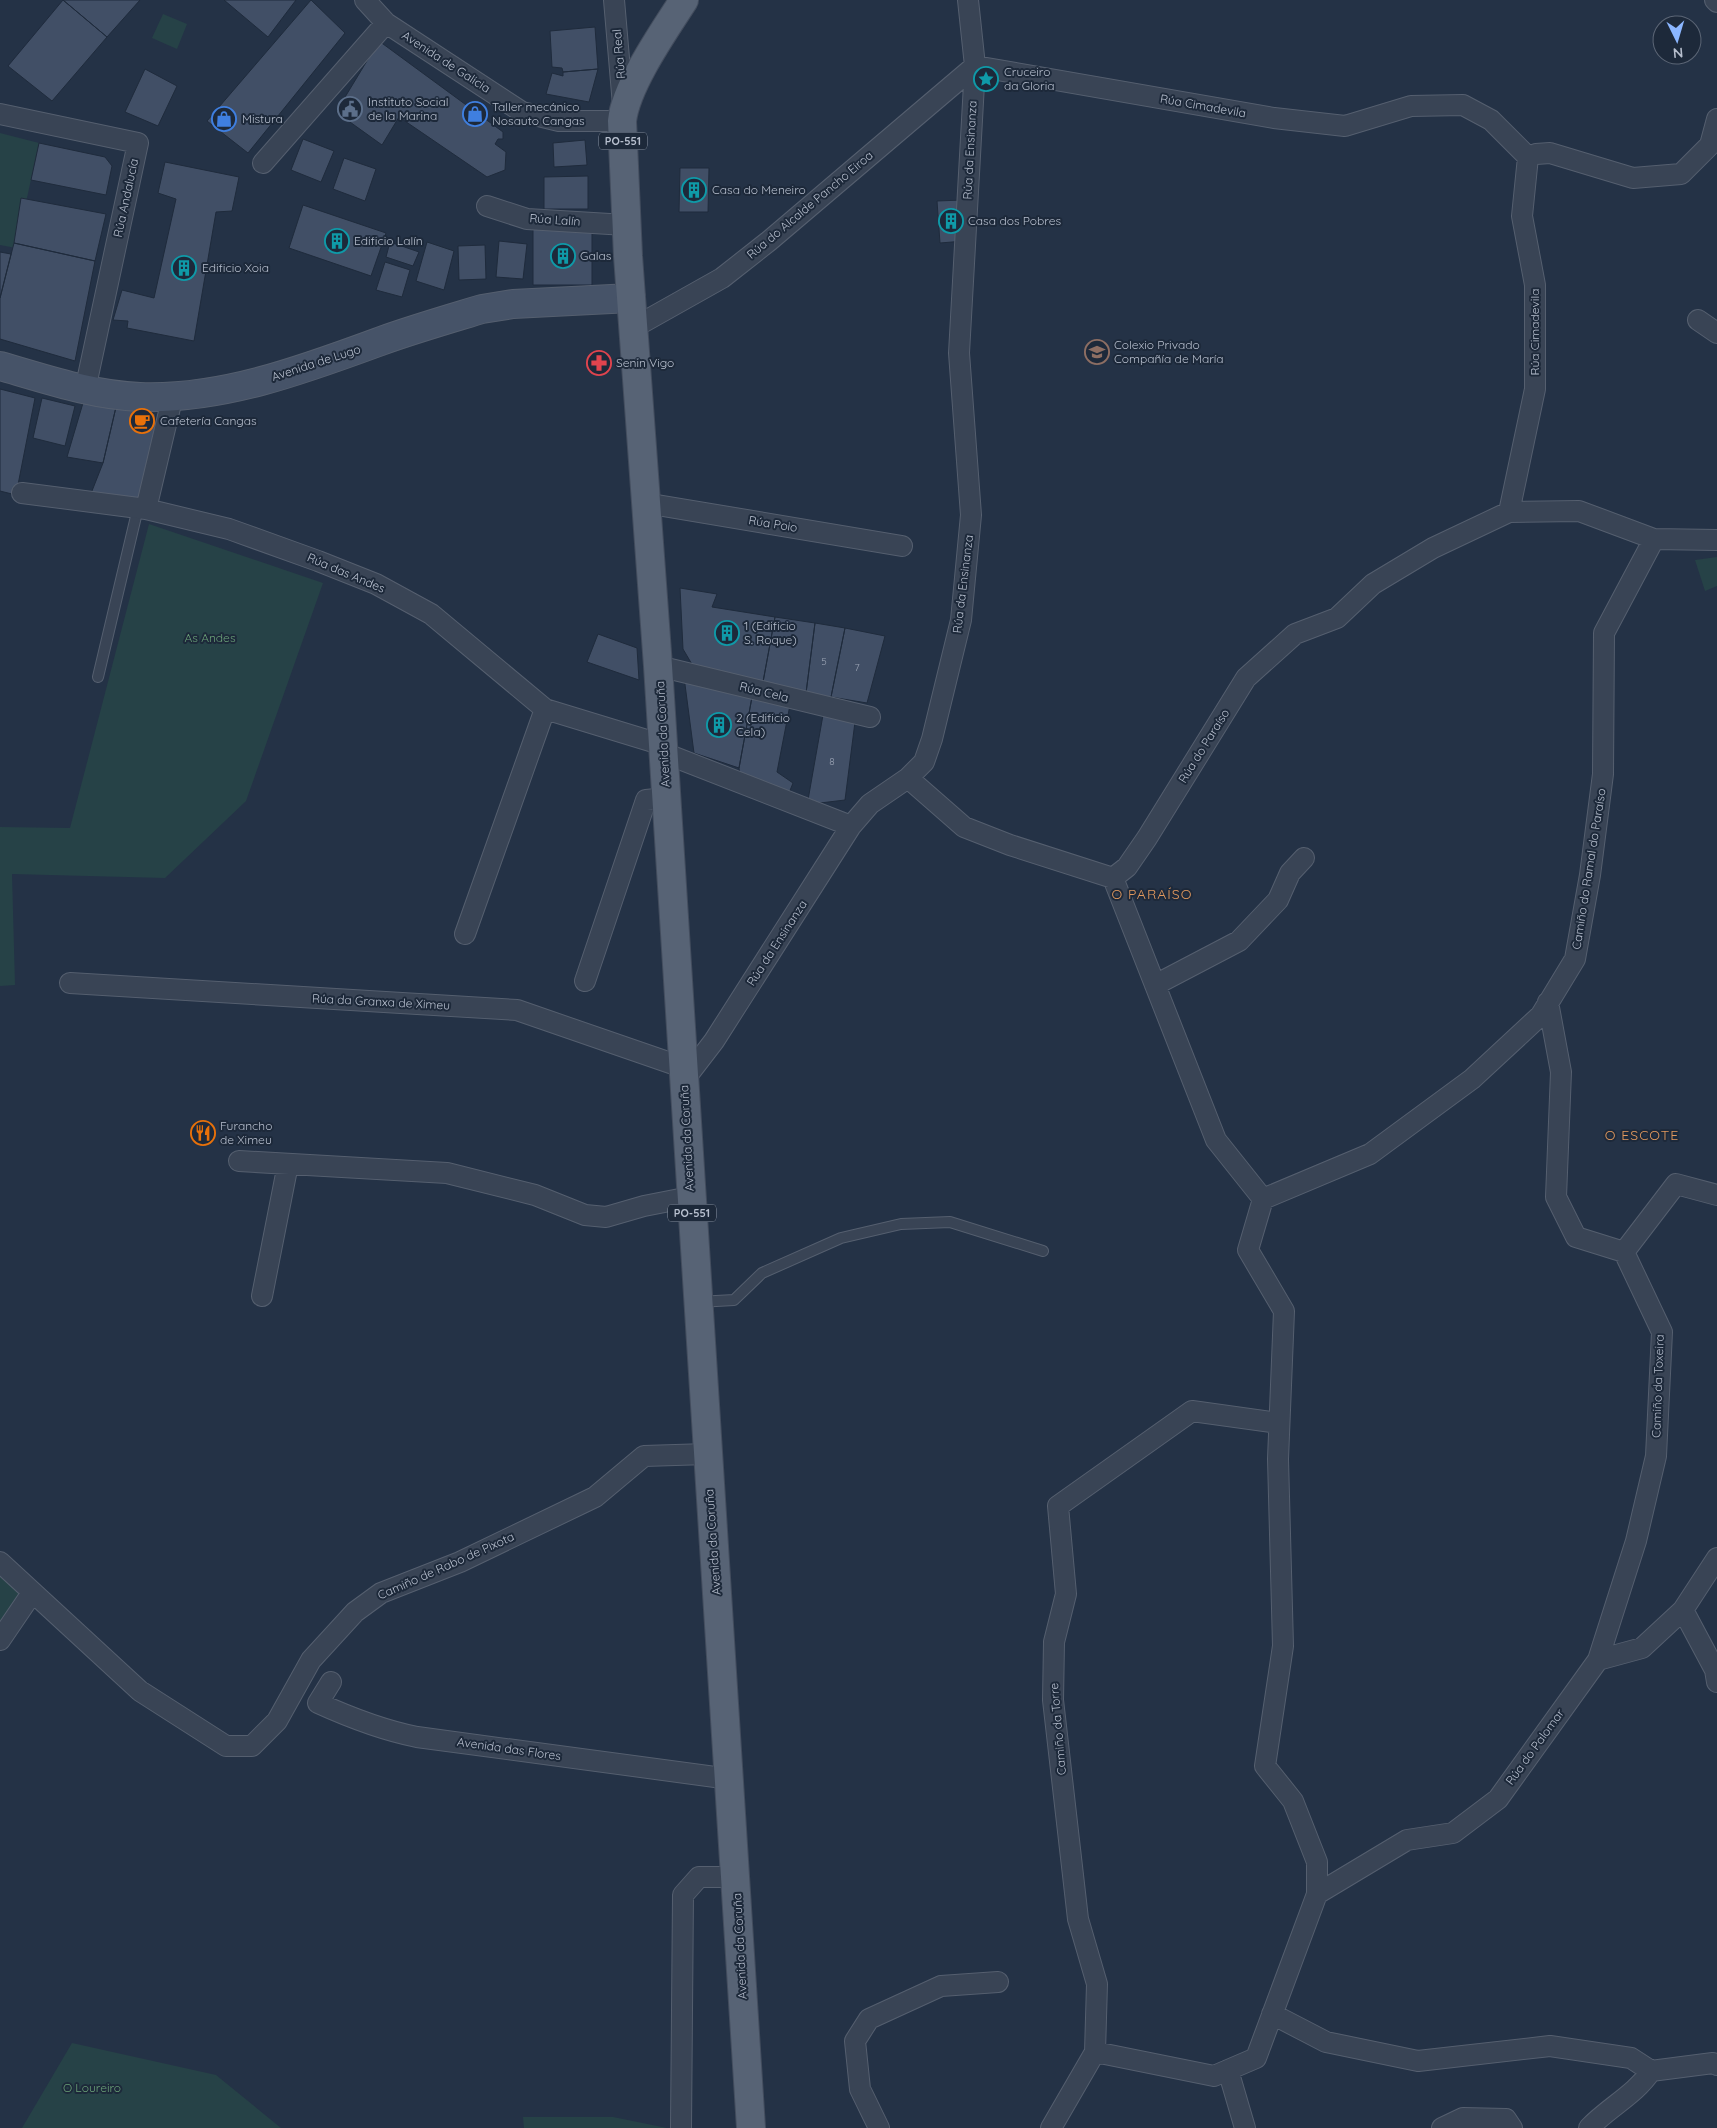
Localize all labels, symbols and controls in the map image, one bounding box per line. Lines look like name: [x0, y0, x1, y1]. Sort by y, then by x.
north arrow: [1652, 15, 1702, 65]
street label: Avenida de Galicia: [399, 27, 493, 96]
street label: Rúa Real: [609, 28, 628, 80]
text: N: [1672, 44, 1684, 62]
place label: Cruceiro da Gloria: [1004, 64, 1055, 93]
place icon: Cruceiro da Gloria: [973, 66, 999, 92]
street label: Rúa Cimadevila: [1159, 91, 1247, 120]
place label: Instituto Social de la Marina: [368, 94, 448, 123]
public building icon: Instituto Social de la Marina: [337, 96, 363, 122]
place label: Taller mecánico Nosauto Cangas: [492, 99, 585, 128]
street label: Rúa da Ensinanza: [959, 100, 980, 200]
shop icon: Taller mecánico Nosauto Cangas: [462, 101, 488, 127]
shop icon: Mistura: [211, 106, 237, 132]
place label: Mistura: [242, 111, 283, 126]
road number: PO-551: [599, 132, 647, 150]
street label: Rúa do Alcalde Pancho Eiroa: [744, 147, 876, 262]
street label: Rúa Andalucía: [110, 157, 141, 239]
building icon: Casa do Meneiro: [681, 177, 707, 203]
place label: Casa do Meneiro: [712, 182, 806, 197]
building icon: Casa dos Pobres: [938, 208, 964, 234]
street label: Rúa Lalín: [529, 210, 581, 229]
place label: Casa dos Pobres: [968, 213, 1061, 228]
building icon: Edificio Lalín: [324, 228, 350, 254]
place label: Edificio Lalín: [354, 233, 423, 248]
building icon: Galas: [550, 243, 576, 269]
place label: Galas: [580, 248, 612, 263]
building icon: Edificio Xoia: [171, 255, 197, 281]
place label: Edificio Xoia: [202, 260, 269, 275]
street label: Rúa Cimadevila: [1527, 289, 1542, 375]
place label: Colexio Privado Compañía de María: [1114, 337, 1224, 366]
school or university icon: Colexio Privado Compañía de María: [1084, 339, 1110, 365]
street label: Avenida de Lugo: [269, 341, 362, 384]
pharmacy icon: Senin Vigo: [586, 350, 612, 376]
place label: Senin Vigo: [616, 355, 674, 370]
cafe icon: Cafetería Cangas: [129, 408, 155, 434]
place label: Cafetería Cangas: [160, 413, 257, 428]
street label: Rúa Poio: [748, 512, 799, 535]
street label: Rúa da Ensinanza: [949, 534, 976, 634]
street label: Rúa das Andes: [305, 549, 388, 596]
place label: 1 (Edificio S. Roque): [744, 618, 797, 647]
building icon: 1 (Edificio S. Roque): [714, 620, 740, 646]
park label: As Andes: [184, 630, 236, 645]
house number: 5: [821, 655, 827, 668]
house number: 7: [854, 661, 860, 674]
street label: Rúa Cela: [738, 678, 790, 705]
street label: Avenida da Coruña: [652, 681, 673, 788]
street label: Rúa do Paraíso: [1175, 706, 1232, 786]
place label: 2 (Edificio Cela): [736, 710, 790, 739]
building icon: 2 (Edificio Cela): [706, 712, 732, 738]
house number: 8: [829, 755, 835, 768]
street label: Camiño do Ramal do Paraíso: [1568, 787, 1609, 951]
district label: O PARAÍSO: [1112, 885, 1192, 903]
street label: Rúa da Ensinanza: [743, 897, 810, 988]
street label: Rúa da Granxa de Ximeu: [312, 990, 450, 1013]
street label: Avenida da Coruña: [676, 1085, 697, 1192]
place label: Furancho de Ximeu: [220, 1118, 272, 1147]
restaurant icon: Furancho de Ximeu: [190, 1120, 216, 1146]
district label: O ESCOTE: [1605, 1126, 1679, 1144]
road number: PO-551: [668, 1204, 716, 1222]
street label: Camiño da Toxeira: [1648, 1334, 1667, 1438]
street label: Avenida da Coruña: [701, 1488, 724, 1596]
street label: Camiño de Rabo de Pixota: [375, 1529, 516, 1602]
street label: Camiño da Torre: [1046, 1682, 1069, 1776]
street label: Rúa do Palomar: [1502, 1706, 1567, 1788]
street label: Avenida das Flores: [456, 1734, 562, 1763]
street label: Avenida da Coruña: [729, 1893, 750, 2000]
park label: O Loureiro: [63, 2080, 121, 2095]

